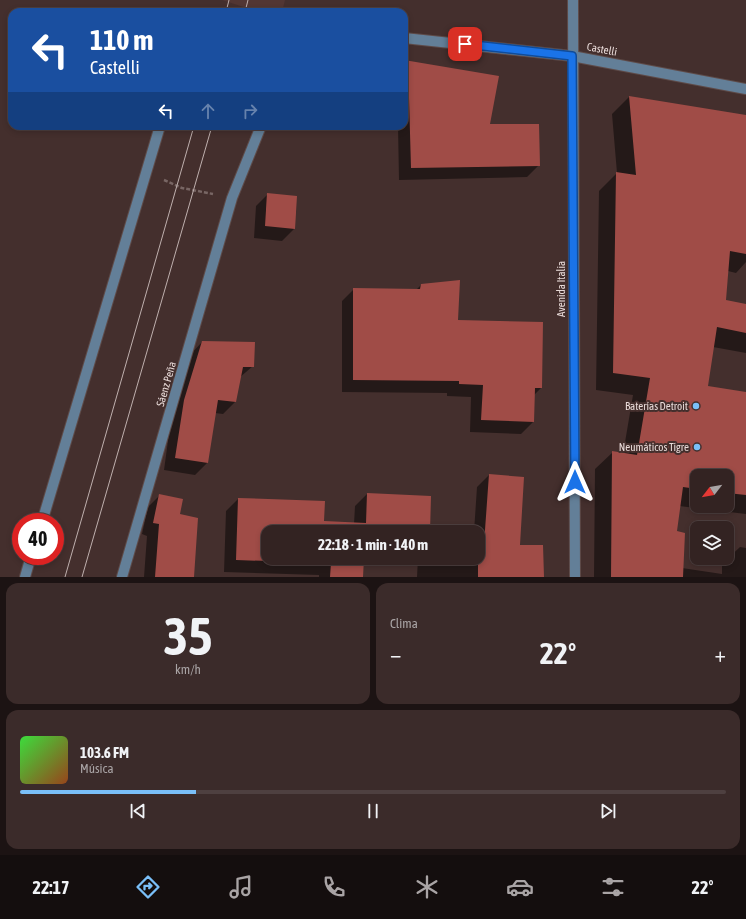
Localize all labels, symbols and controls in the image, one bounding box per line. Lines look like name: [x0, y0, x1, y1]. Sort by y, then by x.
icon: left: [24, 24, 76, 76]
text: 110 m: [90, 24, 153, 56]
pin: [448, 27, 482, 61]
icon: arrive: [454, 33, 476, 55]
street label: Castelli: [586, 40, 618, 58]
text: Castelli: [90, 57, 140, 78]
icon: left: [155, 100, 177, 122]
icon: ahead: [197, 100, 219, 122]
icon: right: [239, 100, 261, 122]
street label: Avenida Italia: [555, 261, 567, 317]
street label: Sáenz Peña: [154, 360, 178, 408]
place label: Baterías Detroit: [625, 400, 688, 412]
marker: Baterías Detroit: [691, 401, 701, 411]
place label: Neumáticos Tigre: [619, 441, 689, 453]
marker: Neumáticos Tigre: [692, 442, 702, 452]
position arrow: [554, 461, 596, 503]
north arrow: [690, 469, 734, 513]
map controls: [690, 469, 734, 565]
speed limit sign: 40: [12, 513, 64, 565]
button: layers: [690, 521, 734, 565]
text: 22:18 · 1 min · 140 m: [318, 536, 428, 553]
text: 35: [164, 606, 212, 666]
text: Clima: [390, 616, 418, 631]
text: 22°: [540, 636, 576, 670]
text: −: [390, 641, 401, 667]
text: +: [715, 641, 726, 667]
text: km/h: [175, 662, 201, 677]
text: 103.6 FM: [80, 744, 129, 761]
text: Música: [80, 761, 113, 776]
icon: previous: [127, 800, 149, 822]
icon: pause: [362, 800, 384, 822]
icon: next: [597, 800, 619, 822]
icon: directions: [134, 873, 162, 901]
icon: music: [227, 873, 255, 901]
icon: phone: [320, 873, 348, 901]
icon: climate: [413, 873, 441, 901]
icon: car: [506, 873, 534, 901]
icon: filters: [599, 873, 627, 901]
text: 22:17: [32, 877, 69, 898]
text: 22°: [692, 877, 714, 898]

